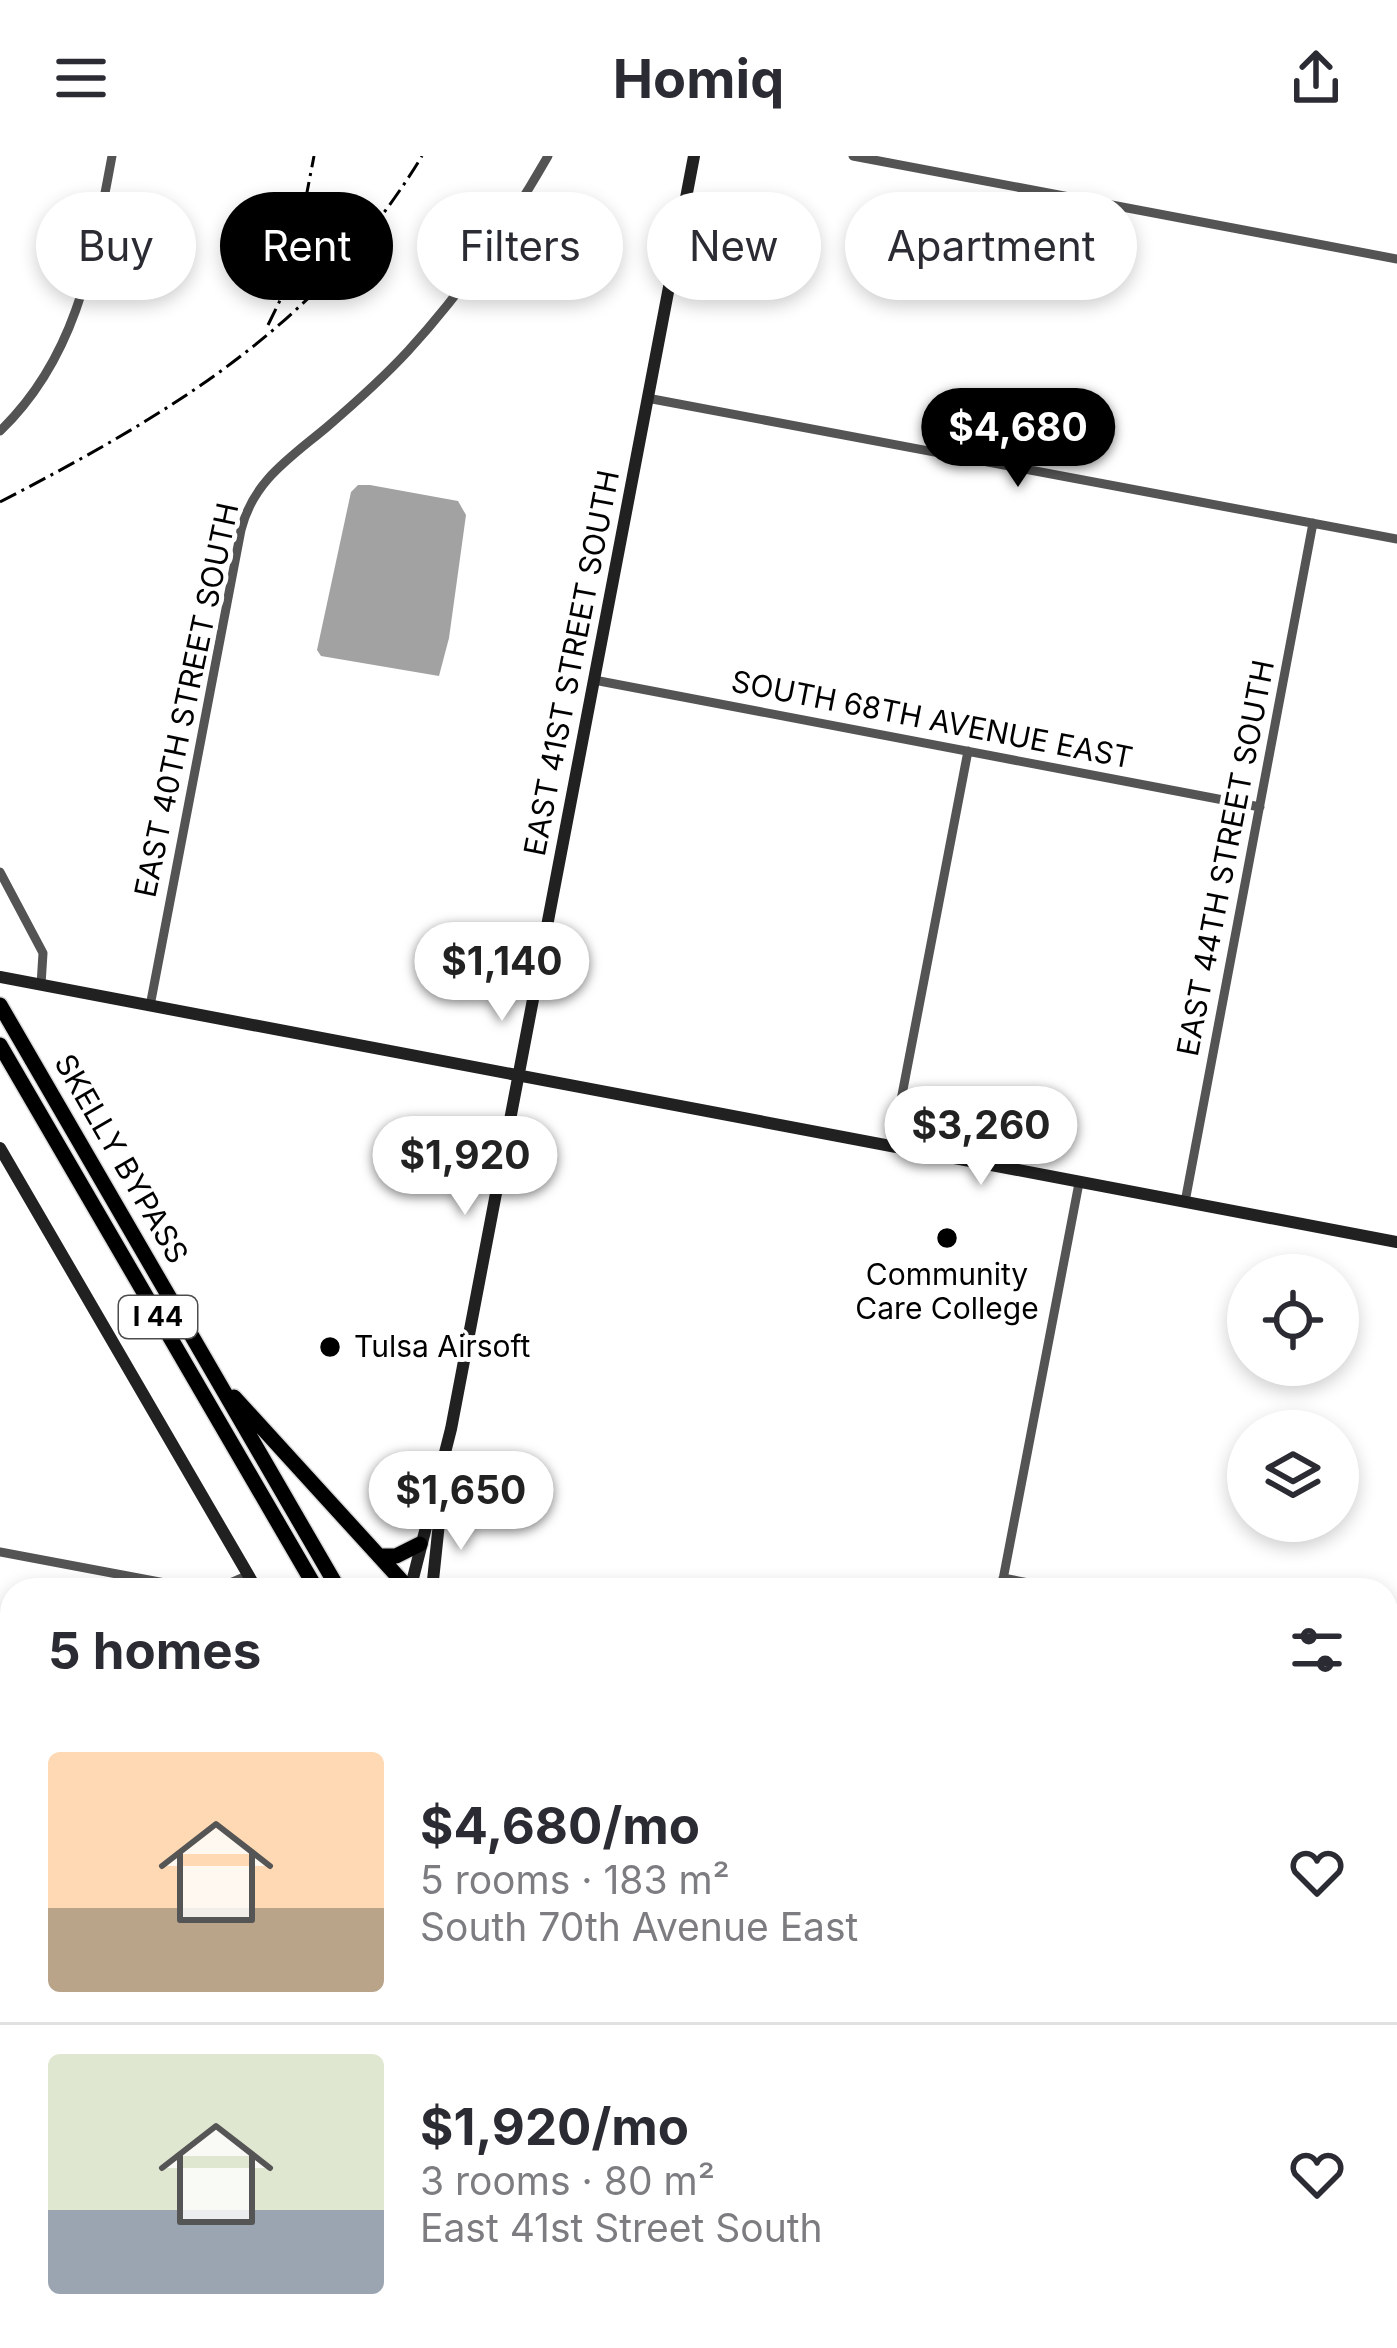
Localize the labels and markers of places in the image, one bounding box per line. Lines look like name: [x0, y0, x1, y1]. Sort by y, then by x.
pin: $4,680: [920, 388, 1116, 490]
pin: $1,140: [404, 922, 600, 1024]
pin: $3,260: [883, 1086, 1079, 1188]
pin: $1,920: [367, 1116, 563, 1218]
marker: Community Care College: [934, 1225, 960, 1251]
place label: Community Care College: [855, 1256, 1039, 1326]
place label: Tulsa Airsoft: [354, 1328, 531, 1364]
marker: Tulsa Airsoft: [317, 1334, 343, 1360]
pin: $1,650: [363, 1451, 559, 1553]

